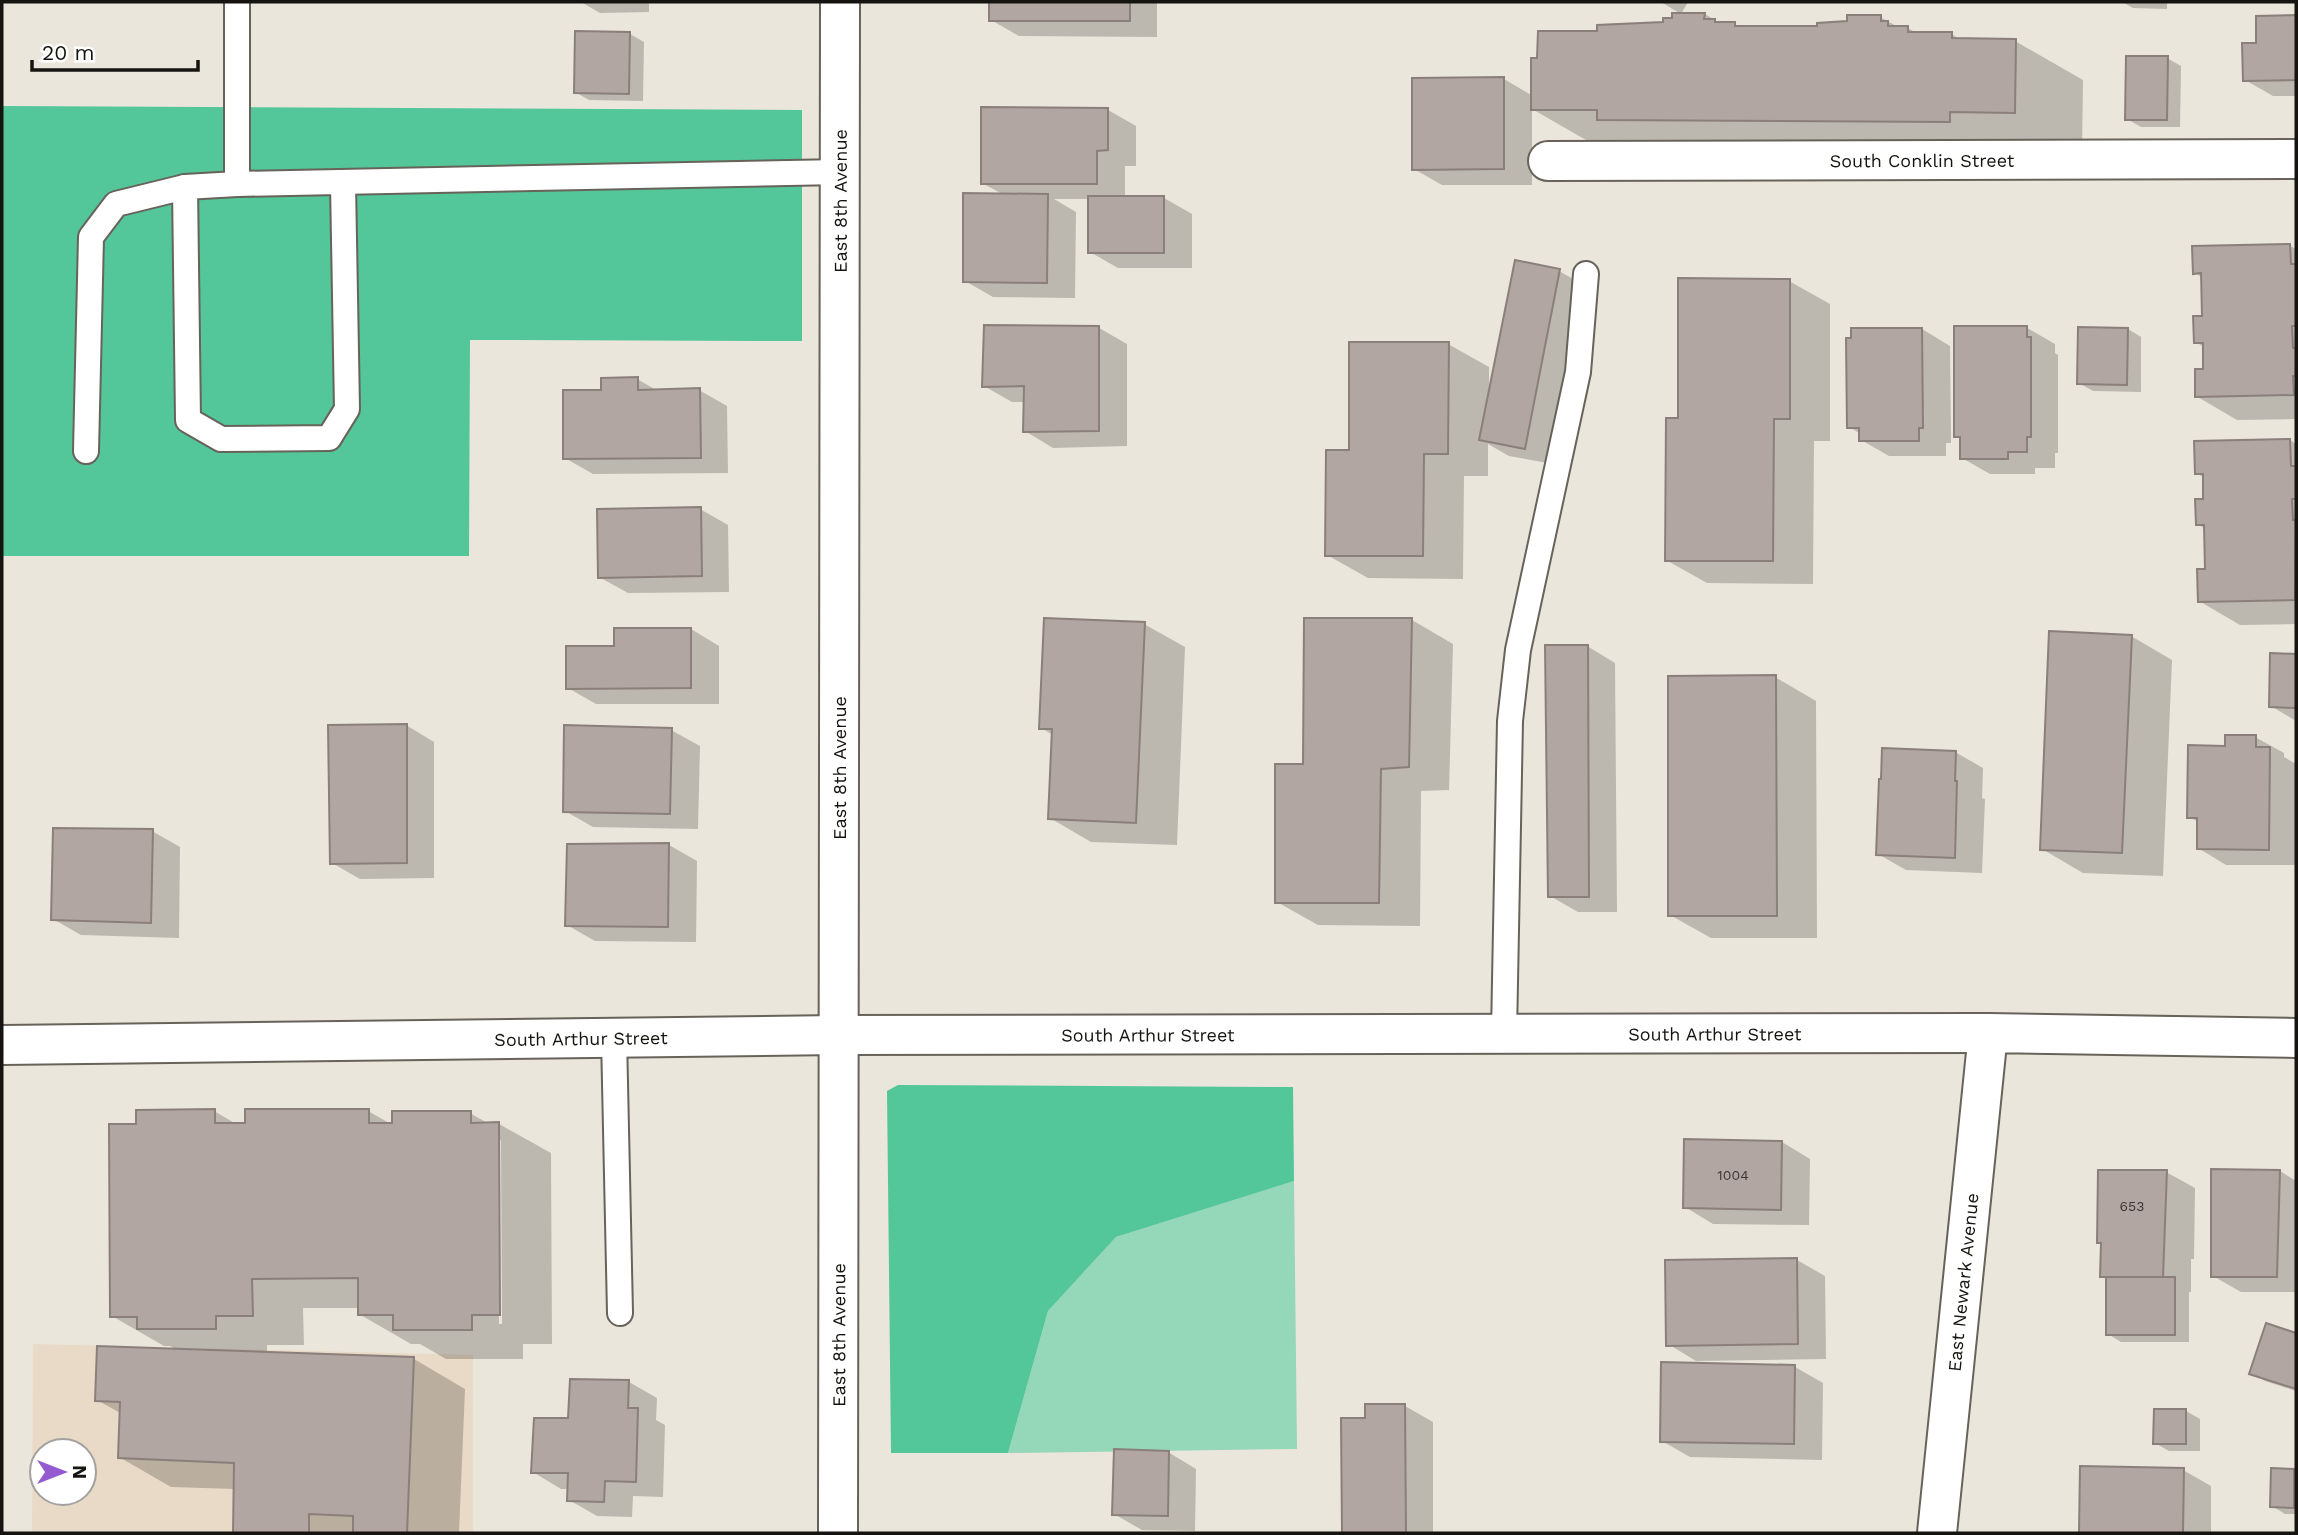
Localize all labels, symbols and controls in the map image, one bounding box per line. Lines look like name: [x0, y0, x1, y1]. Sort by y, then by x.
scale bar: [32, 28, 198, 72]
text: 20 m: [42, 40, 94, 65]
street label: East 8th Avenue: [829, 129, 850, 273]
street label: South Conklin Street: [1830, 149, 2015, 171]
street label: East 8th Avenue: [828, 696, 850, 840]
street label: South Arthur Street: [1628, 1023, 1802, 1044]
street label: South Arthur Street: [1061, 1024, 1235, 1045]
street label: South Arthur Street: [494, 1027, 668, 1050]
house number: 1004: [1717, 1167, 1749, 1183]
street label: East Newark Avenue: [1943, 1192, 1982, 1373]
house number: 653: [2120, 1198, 2144, 1214]
street label: East 8th Avenue: [828, 1263, 849, 1407]
north arrow: [28, 1437, 98, 1507]
text: N: [68, 1465, 91, 1479]

